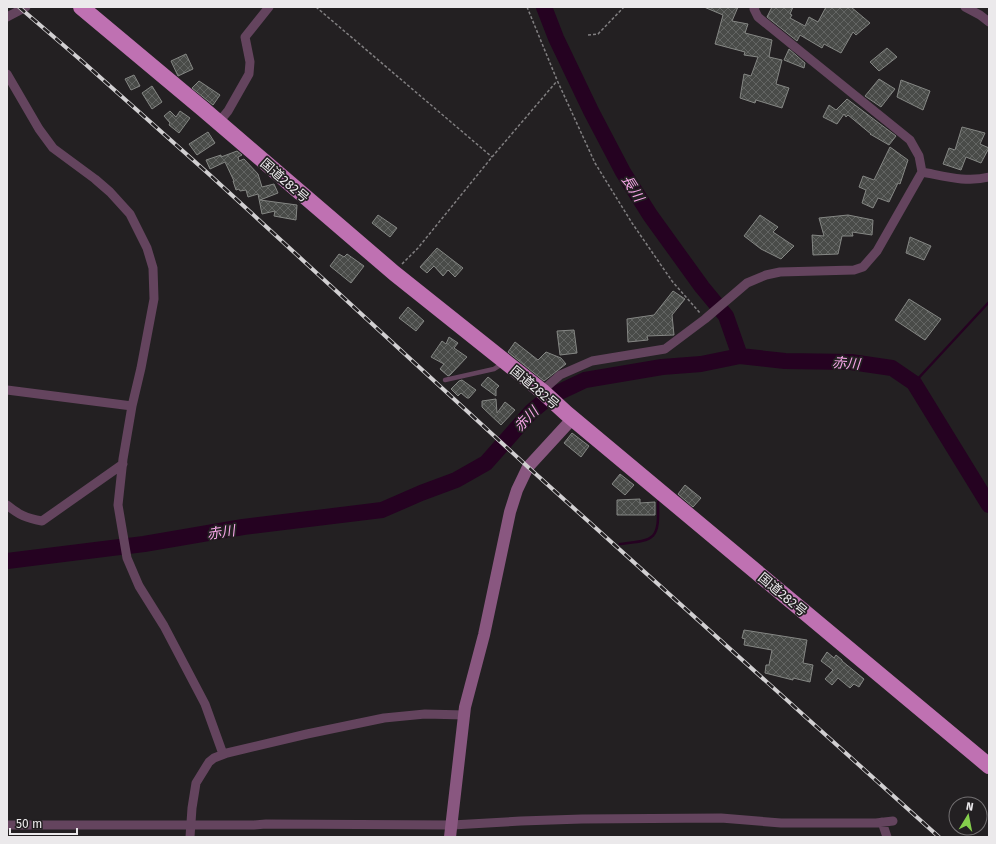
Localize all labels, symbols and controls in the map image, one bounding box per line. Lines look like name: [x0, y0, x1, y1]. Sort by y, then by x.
street label: 国道282号: [258, 155, 312, 205]
water label: 長川: [618, 172, 648, 206]
water label: 赤川: [831, 354, 863, 373]
street label: 国道282号: [507, 363, 562, 412]
water label: 赤川: [511, 402, 544, 435]
water label: 赤川: [206, 522, 238, 543]
street label: 国道282号: [755, 570, 810, 619]
north arrow: [948, 796, 988, 836]
text: N: [965, 800, 974, 814]
scale bar: [10, 810, 77, 836]
text: 50 m: [16, 817, 42, 831]

